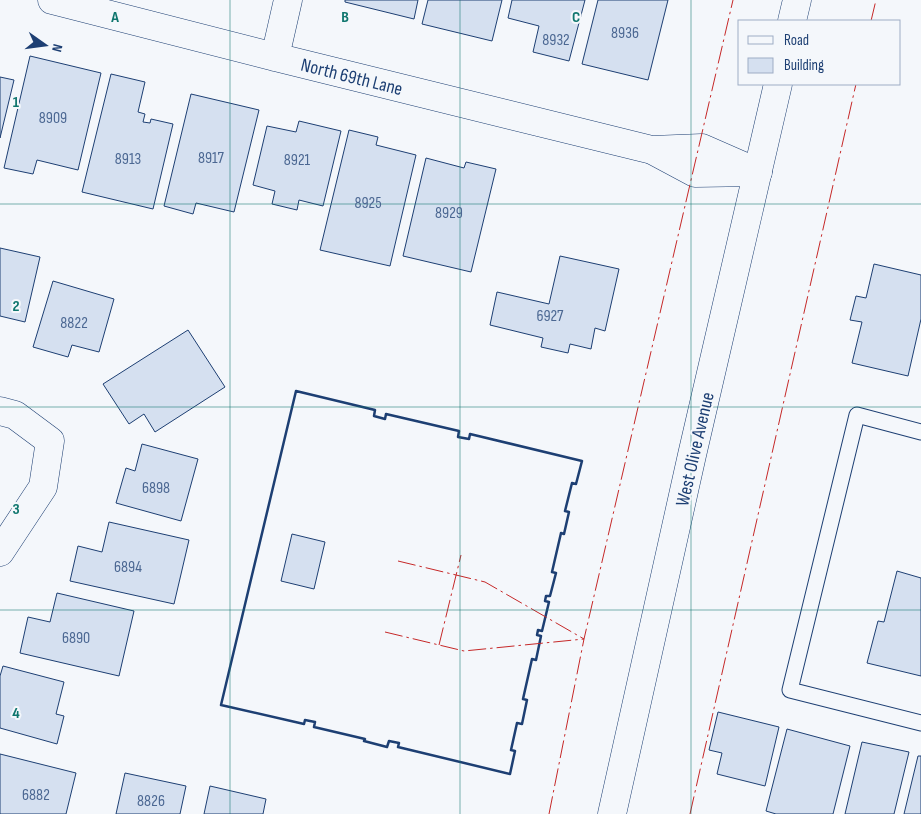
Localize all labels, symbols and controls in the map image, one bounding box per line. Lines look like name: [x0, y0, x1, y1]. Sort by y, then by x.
text: A: [110, 8, 119, 27]
text: B: [341, 8, 349, 27]
text: C: [572, 8, 580, 27]
north arrow: [20, 20, 70, 70]
legend: [738, 20, 901, 85]
house number: 8936: [611, 24, 639, 43]
house number: 8932: [542, 31, 570, 50]
text: Road: [784, 31, 809, 50]
text: N: [48, 42, 66, 54]
street label: North 69th Lane: [298, 54, 405, 101]
text: Building: [784, 56, 824, 75]
text: 1: [13, 93, 20, 112]
house number: 8909: [39, 109, 67, 128]
house number: 8917: [198, 149, 225, 168]
house number: 8913: [115, 150, 141, 169]
house number: 8921: [284, 151, 311, 170]
house number: 8925: [354, 194, 382, 213]
house number: 8929: [435, 204, 463, 223]
text: 2: [12, 297, 20, 316]
house number: 6927: [536, 307, 564, 326]
house number: 8822: [60, 314, 88, 333]
street label: West Olive Avenue: [671, 390, 720, 509]
house number: 6898: [142, 479, 170, 498]
text: 3: [12, 500, 20, 519]
house number: 6894: [114, 558, 142, 577]
house number: 6890: [62, 629, 90, 648]
text: 4: [12, 704, 20, 723]
house number: 6882: [22, 786, 50, 805]
house number: 8826: [137, 792, 165, 811]

